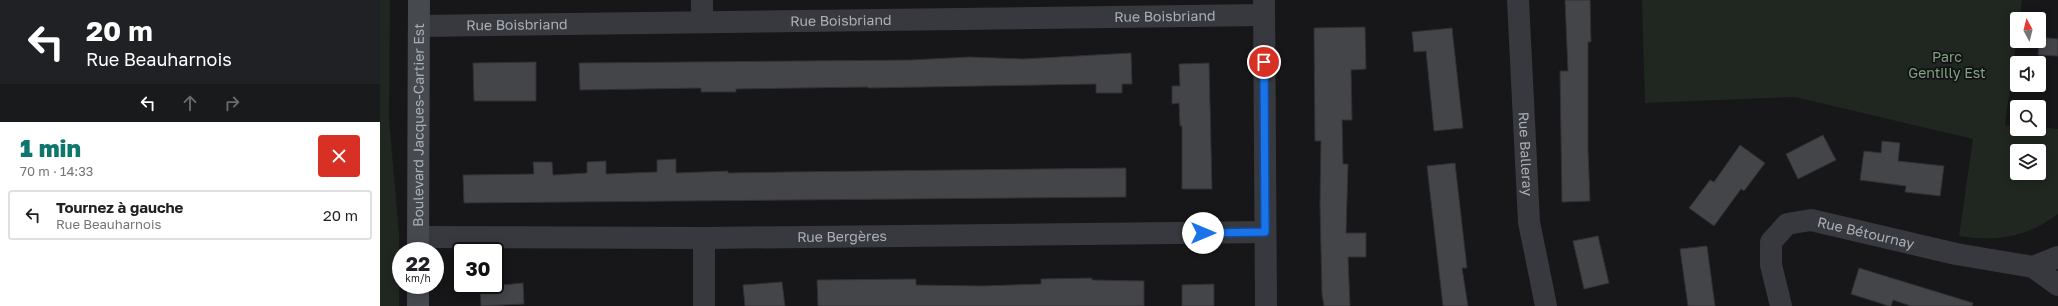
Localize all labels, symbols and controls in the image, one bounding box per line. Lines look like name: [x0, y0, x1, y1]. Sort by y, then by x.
street label: Rue Boisbriand: [1114, 7, 1216, 25]
street label: Rue Boisbriand: [790, 11, 892, 29]
north arrow: [2010, 12, 2046, 48]
map controls: [2010, 12, 2046, 180]
text: 20 m: [86, 14, 153, 47]
street label: Rue Boisbriand: [466, 15, 568, 33]
icon: left: [20, 16, 72, 68]
street label: Boulevard Jacques-Cartier Est: [409, 23, 427, 227]
pin: [1247, 45, 1281, 79]
text: Rue Beauharnois: [86, 48, 232, 70]
park label: Parc Gentilly Est: [1908, 48, 1986, 81]
icon: arrive: [1253, 51, 1275, 73]
button: sound: [2010, 56, 2046, 92]
icon: left: [137, 92, 159, 114]
icon: ahead: [179, 92, 201, 114]
icon: right: [221, 92, 243, 114]
button: search: [2010, 100, 2046, 136]
street label: Rue Balleray: [1516, 111, 1537, 197]
text: 1 min: [20, 133, 81, 162]
button: close: [318, 135, 360, 177]
button: layers: [2010, 144, 2046, 180]
text: 70 m · 14:33: [20, 163, 93, 179]
text: Tournez à gauche: [56, 198, 183, 216]
icon: left: [22, 204, 44, 226]
text: 20 m: [323, 206, 358, 224]
position arrow: [1182, 212, 1224, 254]
street label: Rue Bétournay: [1816, 213, 1916, 252]
text: Rue Beauharnois: [56, 216, 161, 232]
street label: Rue Bergères: [797, 227, 887, 245]
speed limit sign: 30: [452, 242, 504, 294]
text: 22: [406, 251, 430, 275]
text: km/h: [405, 272, 431, 284]

